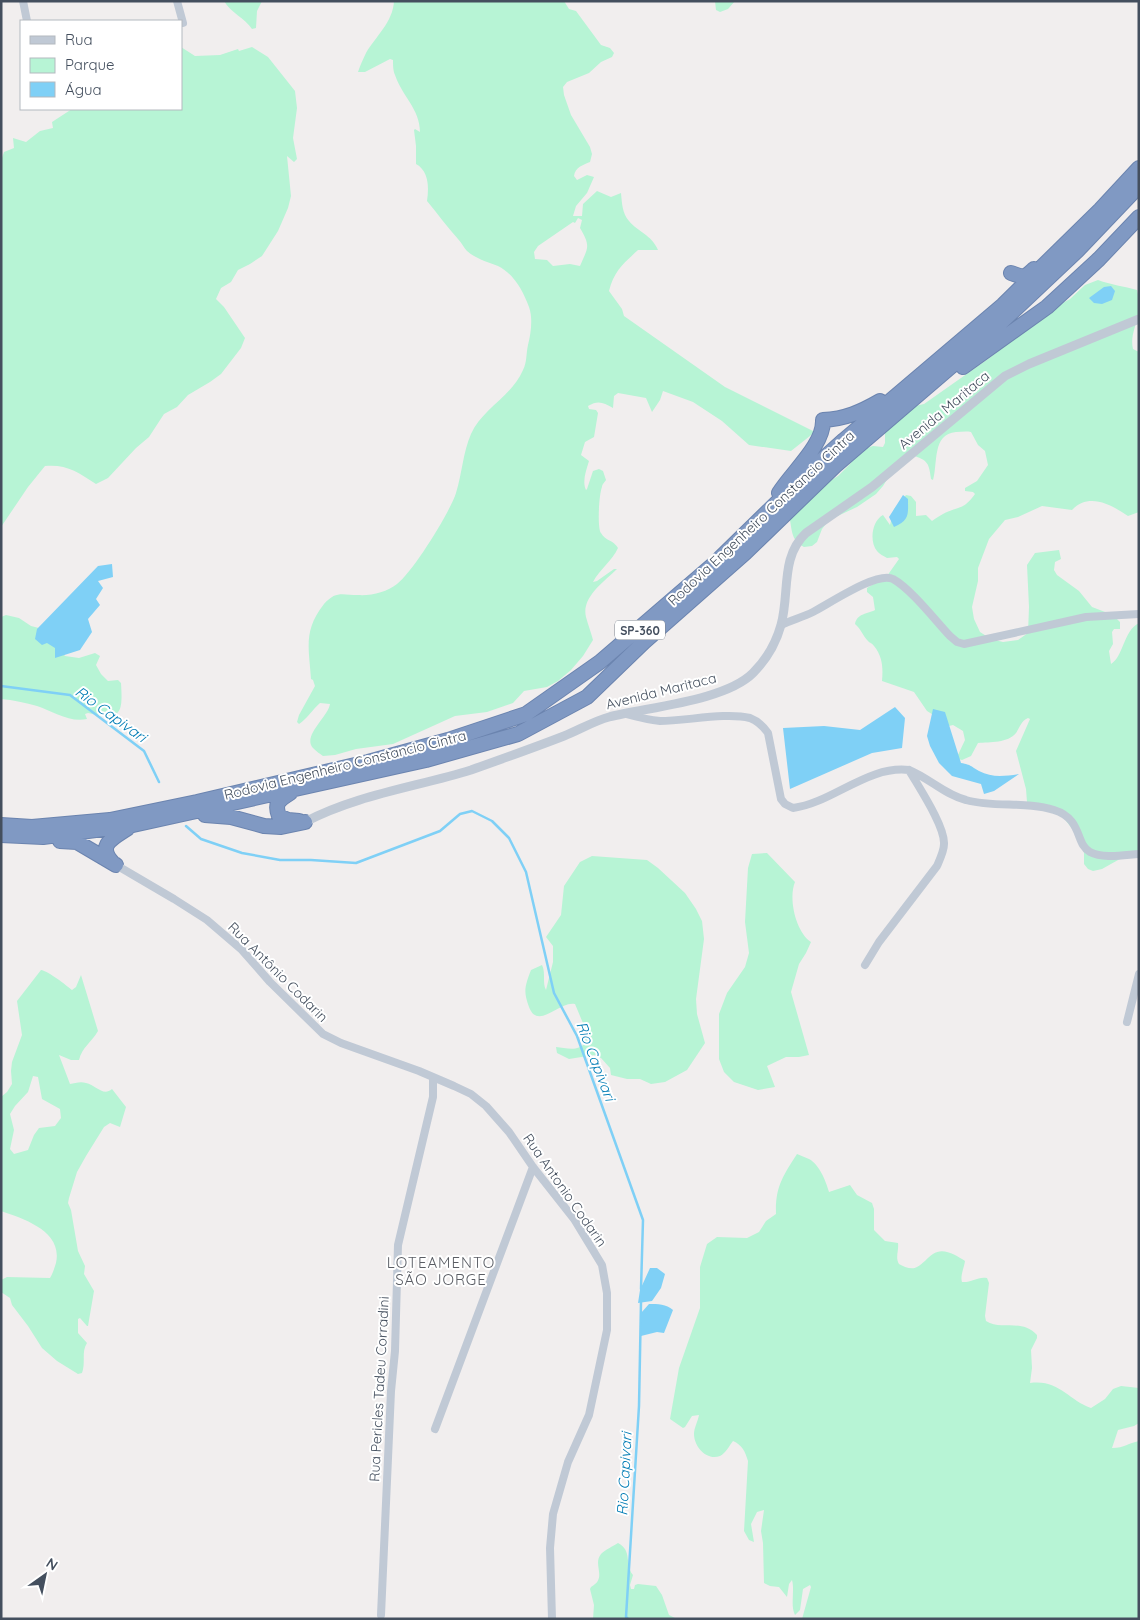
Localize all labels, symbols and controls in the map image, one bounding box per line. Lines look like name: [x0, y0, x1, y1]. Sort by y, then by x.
legend: [20, 20, 182, 110]
text: Rua: [65, 30, 93, 49]
text: Parque: [65, 55, 115, 74]
text: Água: [65, 80, 102, 99]
street label: Avenida Maritaca: [895, 367, 993, 453]
street label: Rodovia Engenheiro Constancio Cintra: [664, 427, 858, 609]
road number: SP-360: [615, 620, 665, 640]
street label: Avenida Maritaca: [604, 669, 718, 713]
water label: Rio Capivari: [72, 682, 152, 747]
street label: Rodovia Engenheiro Constancio Cintra: [222, 726, 468, 804]
street label: Rua Antônio Codarin: [224, 918, 332, 1026]
water label: Rio Capivari: [572, 1019, 620, 1105]
street label: Rua Antonio Codarin: [519, 1130, 611, 1250]
district label: LOTEAMENTO SÃO JORGE: [387, 1253, 495, 1289]
street label: Rua Pericles Tadeu Corradini: [365, 1296, 393, 1482]
water label: Rio Capivari: [612, 1430, 636, 1516]
north arrow: [20, 1550, 70, 1600]
text: N: [43, 1554, 61, 1574]

